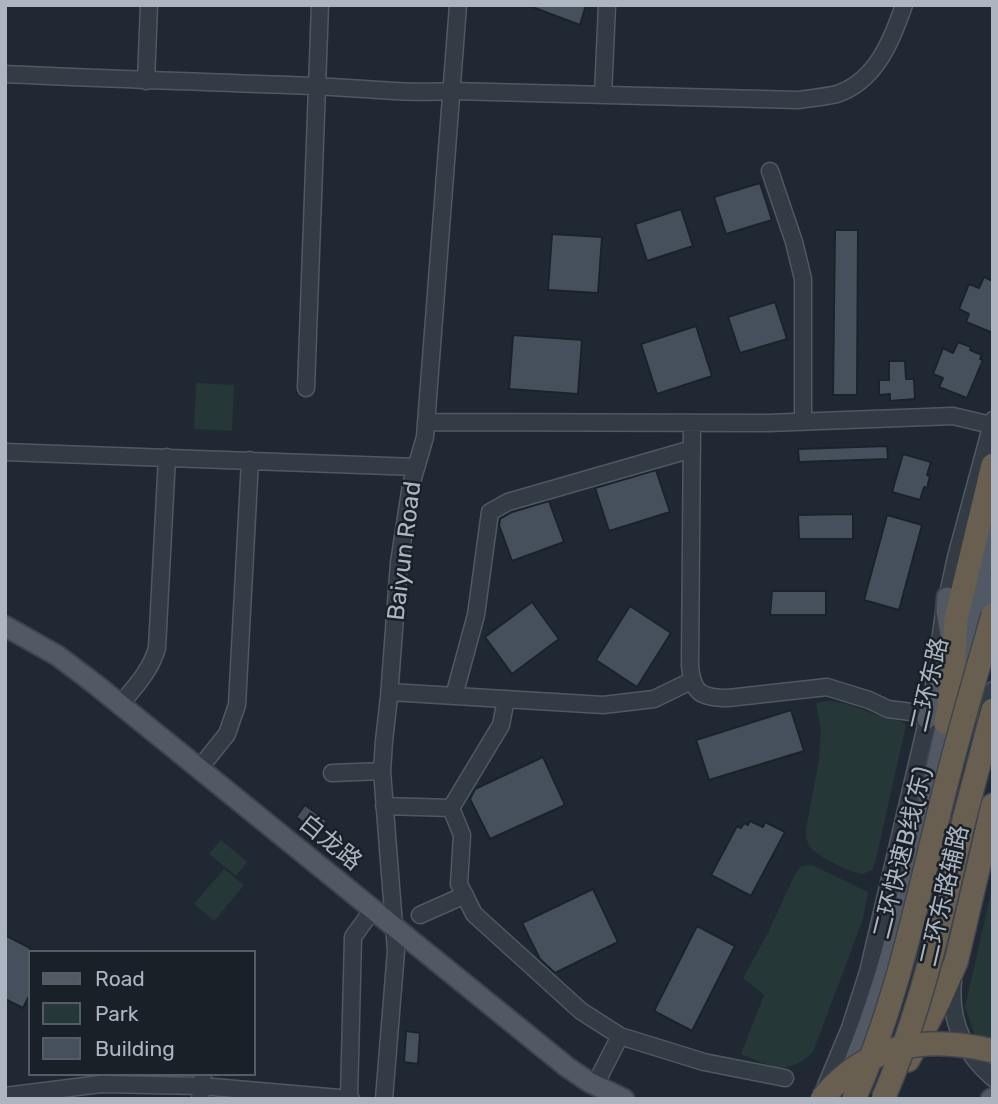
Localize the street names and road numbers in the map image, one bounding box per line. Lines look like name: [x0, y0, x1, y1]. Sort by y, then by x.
street label: Baiyun Road: [382, 480, 428, 622]
street label: 二环东路: [905, 635, 955, 735]
street label: 二环快速B线(东): [868, 764, 938, 942]
street label: 白龙路: [293, 809, 367, 877]
street label: 二环东路辅路: [915, 823, 975, 969]

